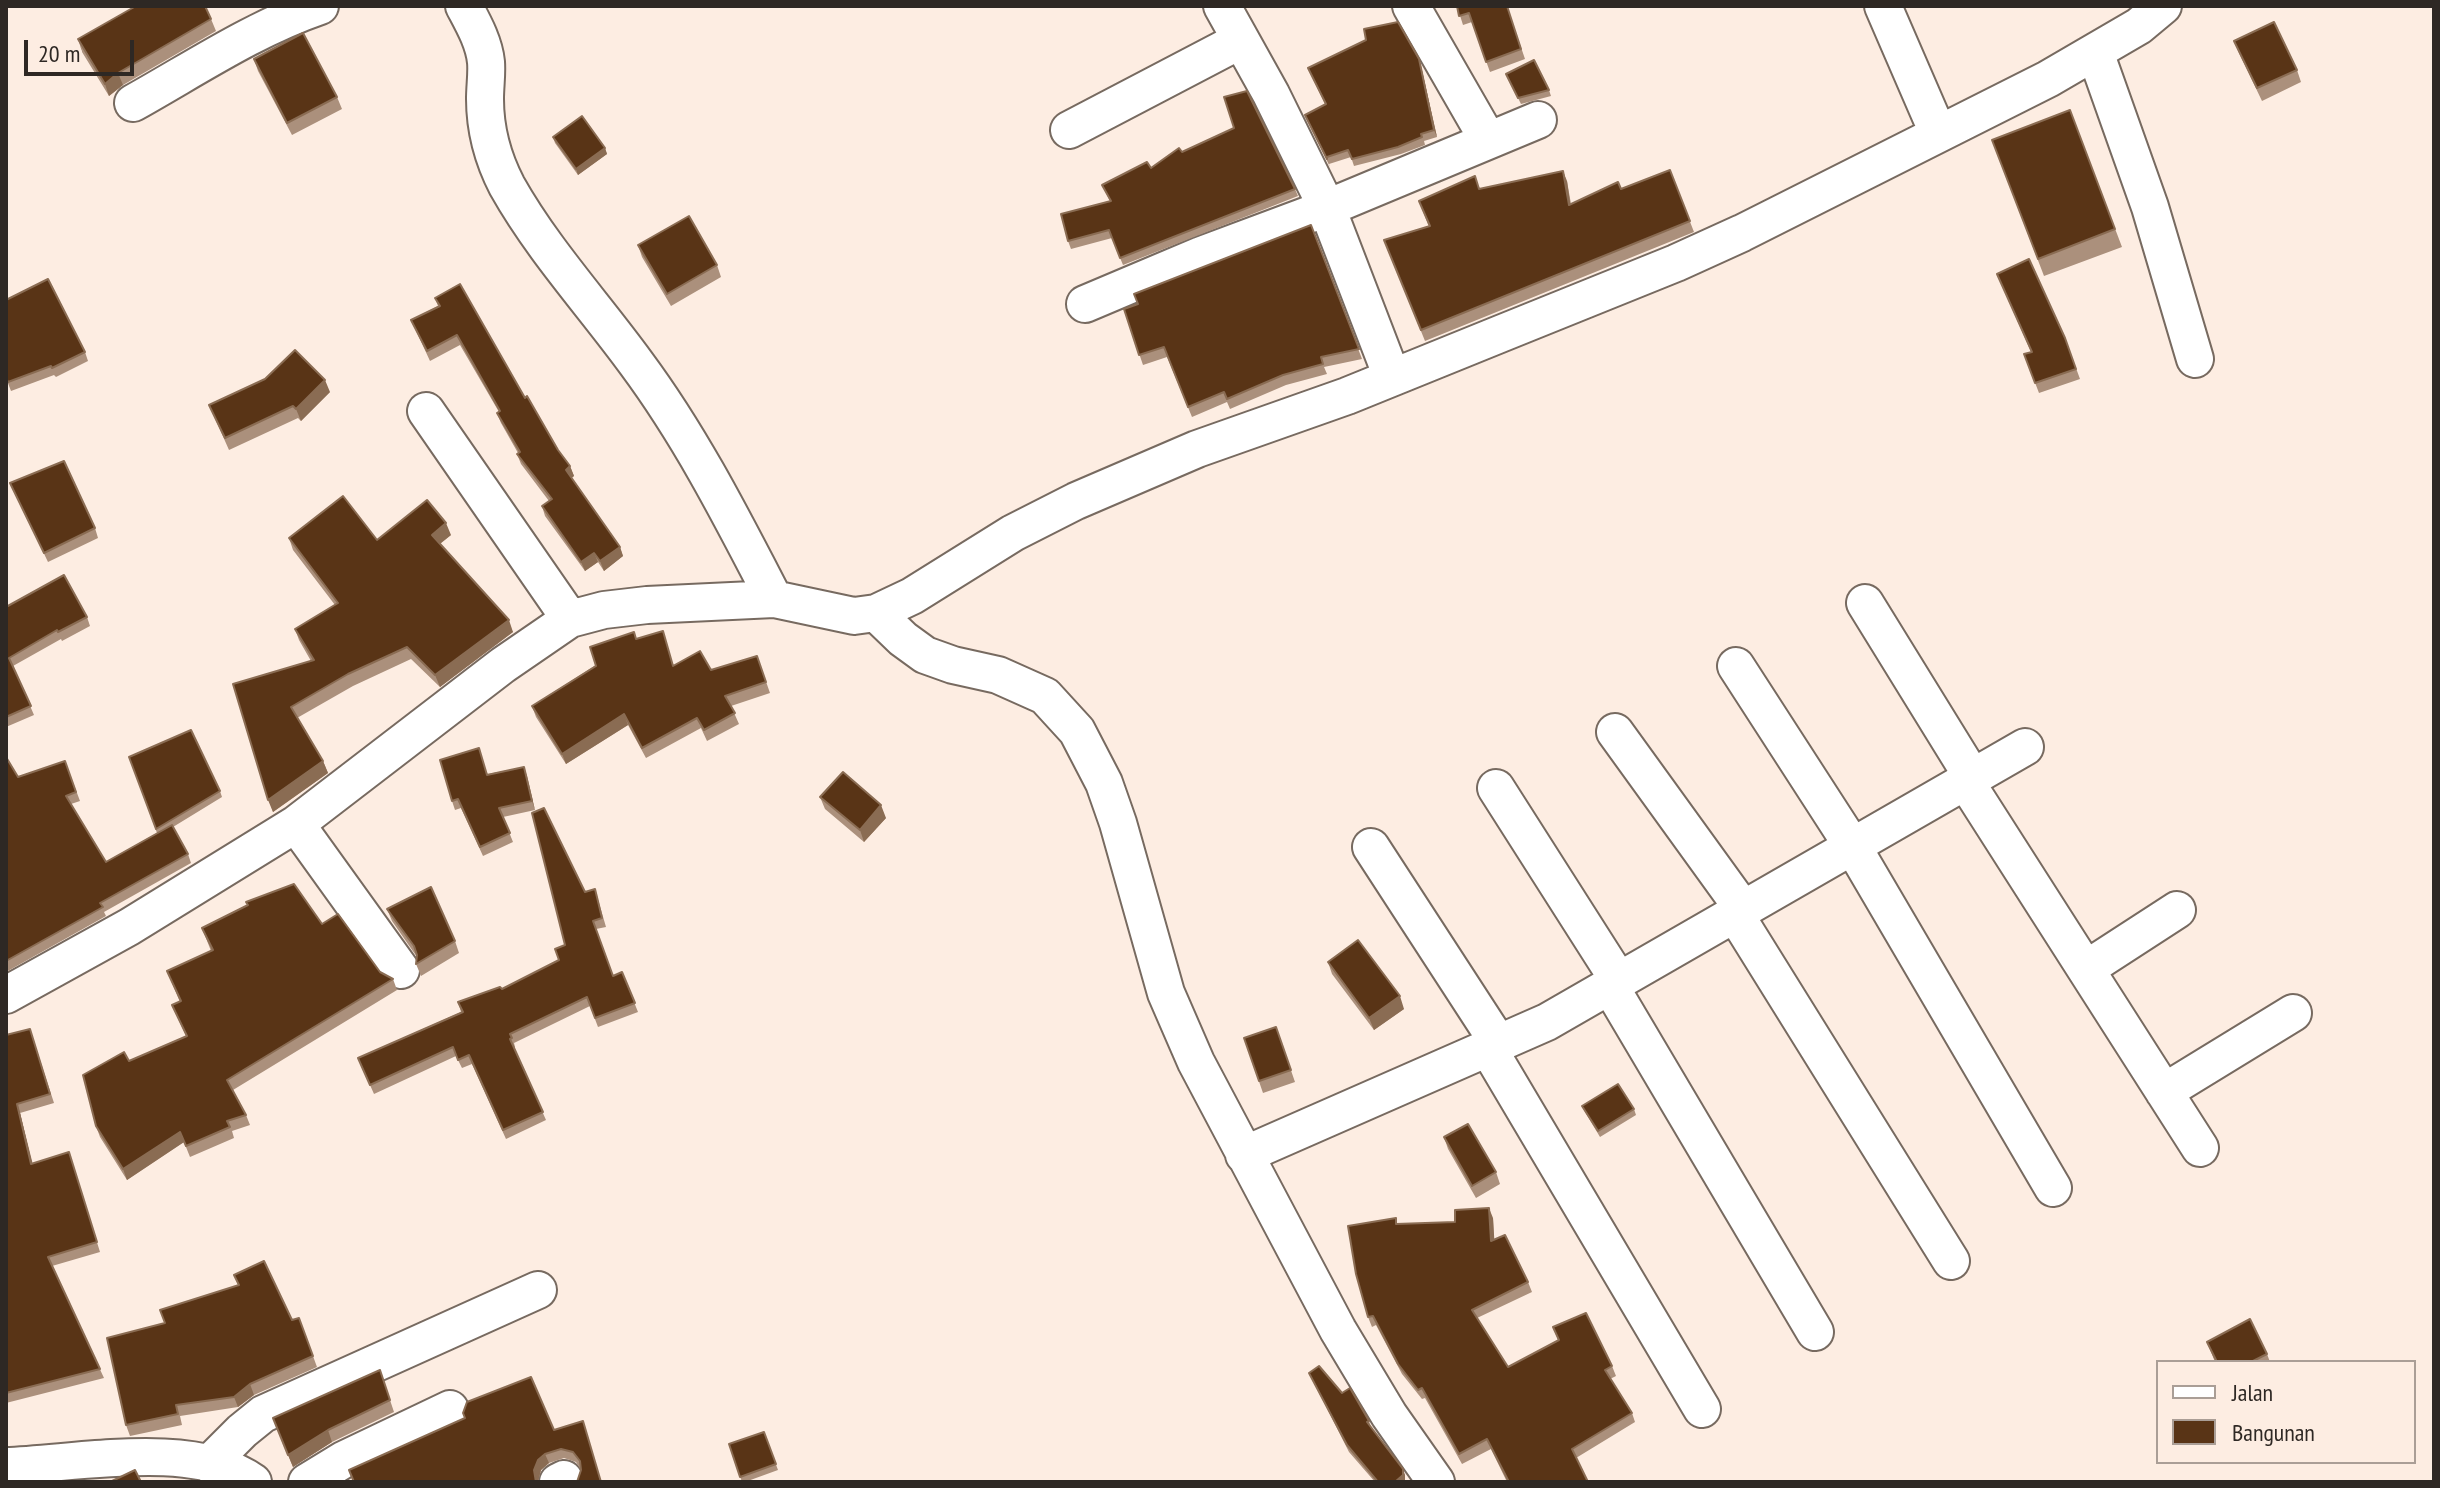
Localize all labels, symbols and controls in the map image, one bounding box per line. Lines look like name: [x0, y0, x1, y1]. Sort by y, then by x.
scale bar: [28, 24, 138, 74]
text: 20 m: [38, 38, 80, 69]
legend: [2156, 1360, 2416, 1464]
text: Jalan: [2232, 1377, 2273, 1408]
text: Bangunan: [2232, 1417, 2315, 1448]

